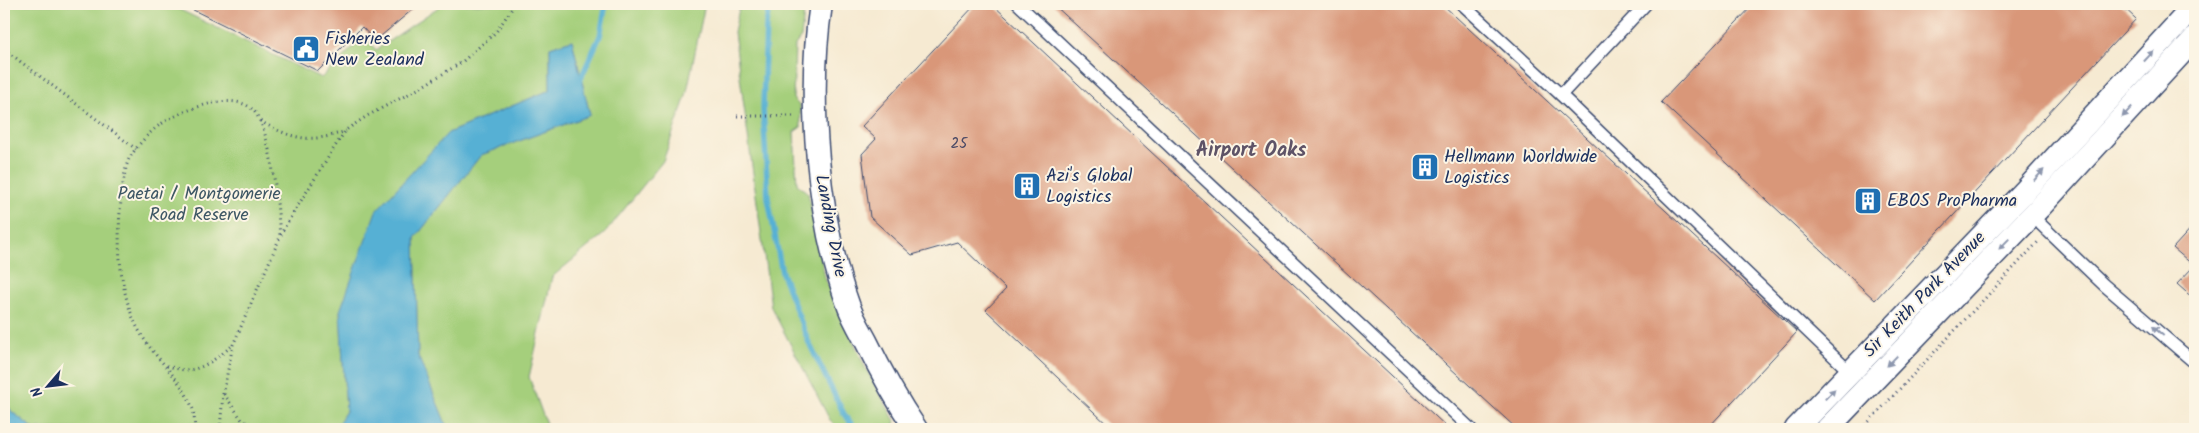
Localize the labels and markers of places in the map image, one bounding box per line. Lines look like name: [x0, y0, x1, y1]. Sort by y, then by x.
place label: Fisheries New Zealand: [325, 25, 425, 75]
public building icon: Fisheries New Zealand: [291, 34, 321, 64]
place label: Hellmann Worldwide Logistics: [1444, 143, 1597, 193]
building icon: Hellmann Worldwide Logistics: [1410, 152, 1440, 182]
place label: Azi's Global Logistics: [1046, 162, 1133, 212]
building icon: Azi's Global Logistics: [1012, 171, 1042, 201]
building icon: EBOS ProPharma: [1853, 186, 1883, 216]
place label: EBOS ProPharma: [1887, 187, 2017, 216]

